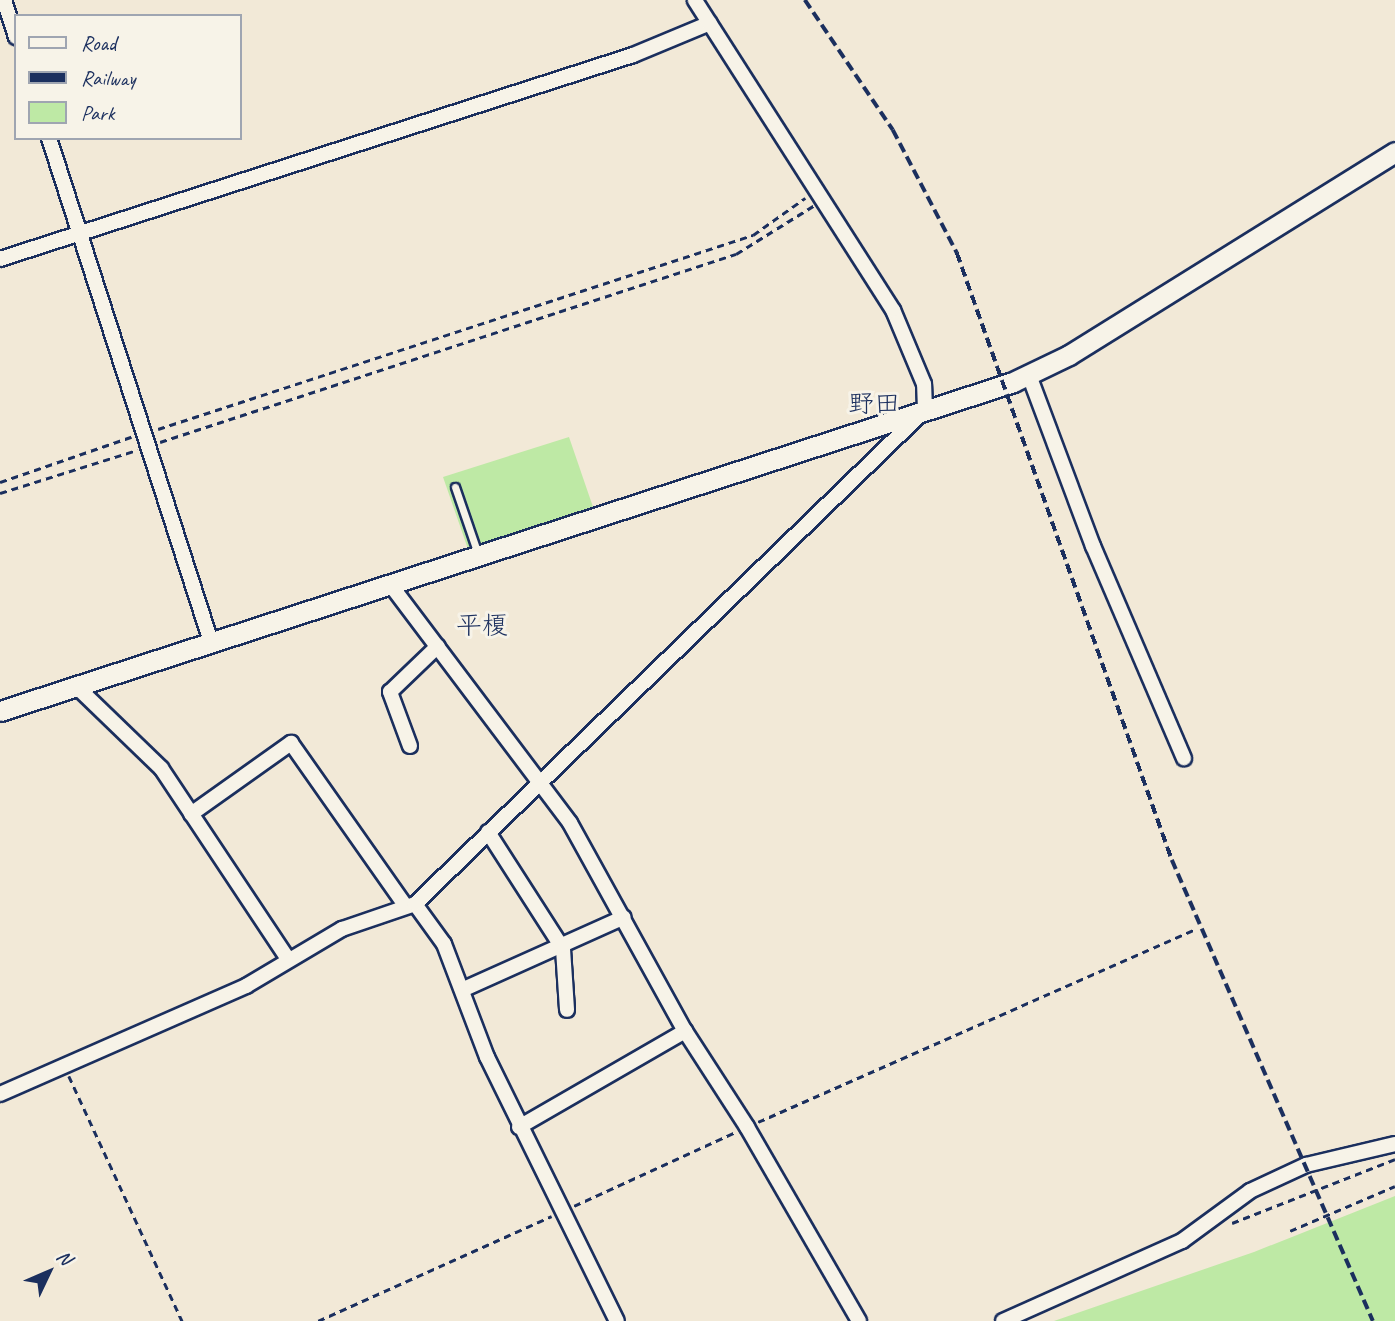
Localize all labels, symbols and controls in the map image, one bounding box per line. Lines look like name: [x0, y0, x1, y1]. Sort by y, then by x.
legend: [14, 14, 242, 140]
text: Road: [81, 30, 116, 56]
text: Railway: [81, 65, 135, 91]
text: Park: [81, 100, 114, 126]
district label: 野田: [848, 388, 900, 420]
district label: 平榎: [456, 610, 508, 642]
north arrow: [14, 1237, 84, 1307]
text: N: [51, 1245, 77, 1270]

